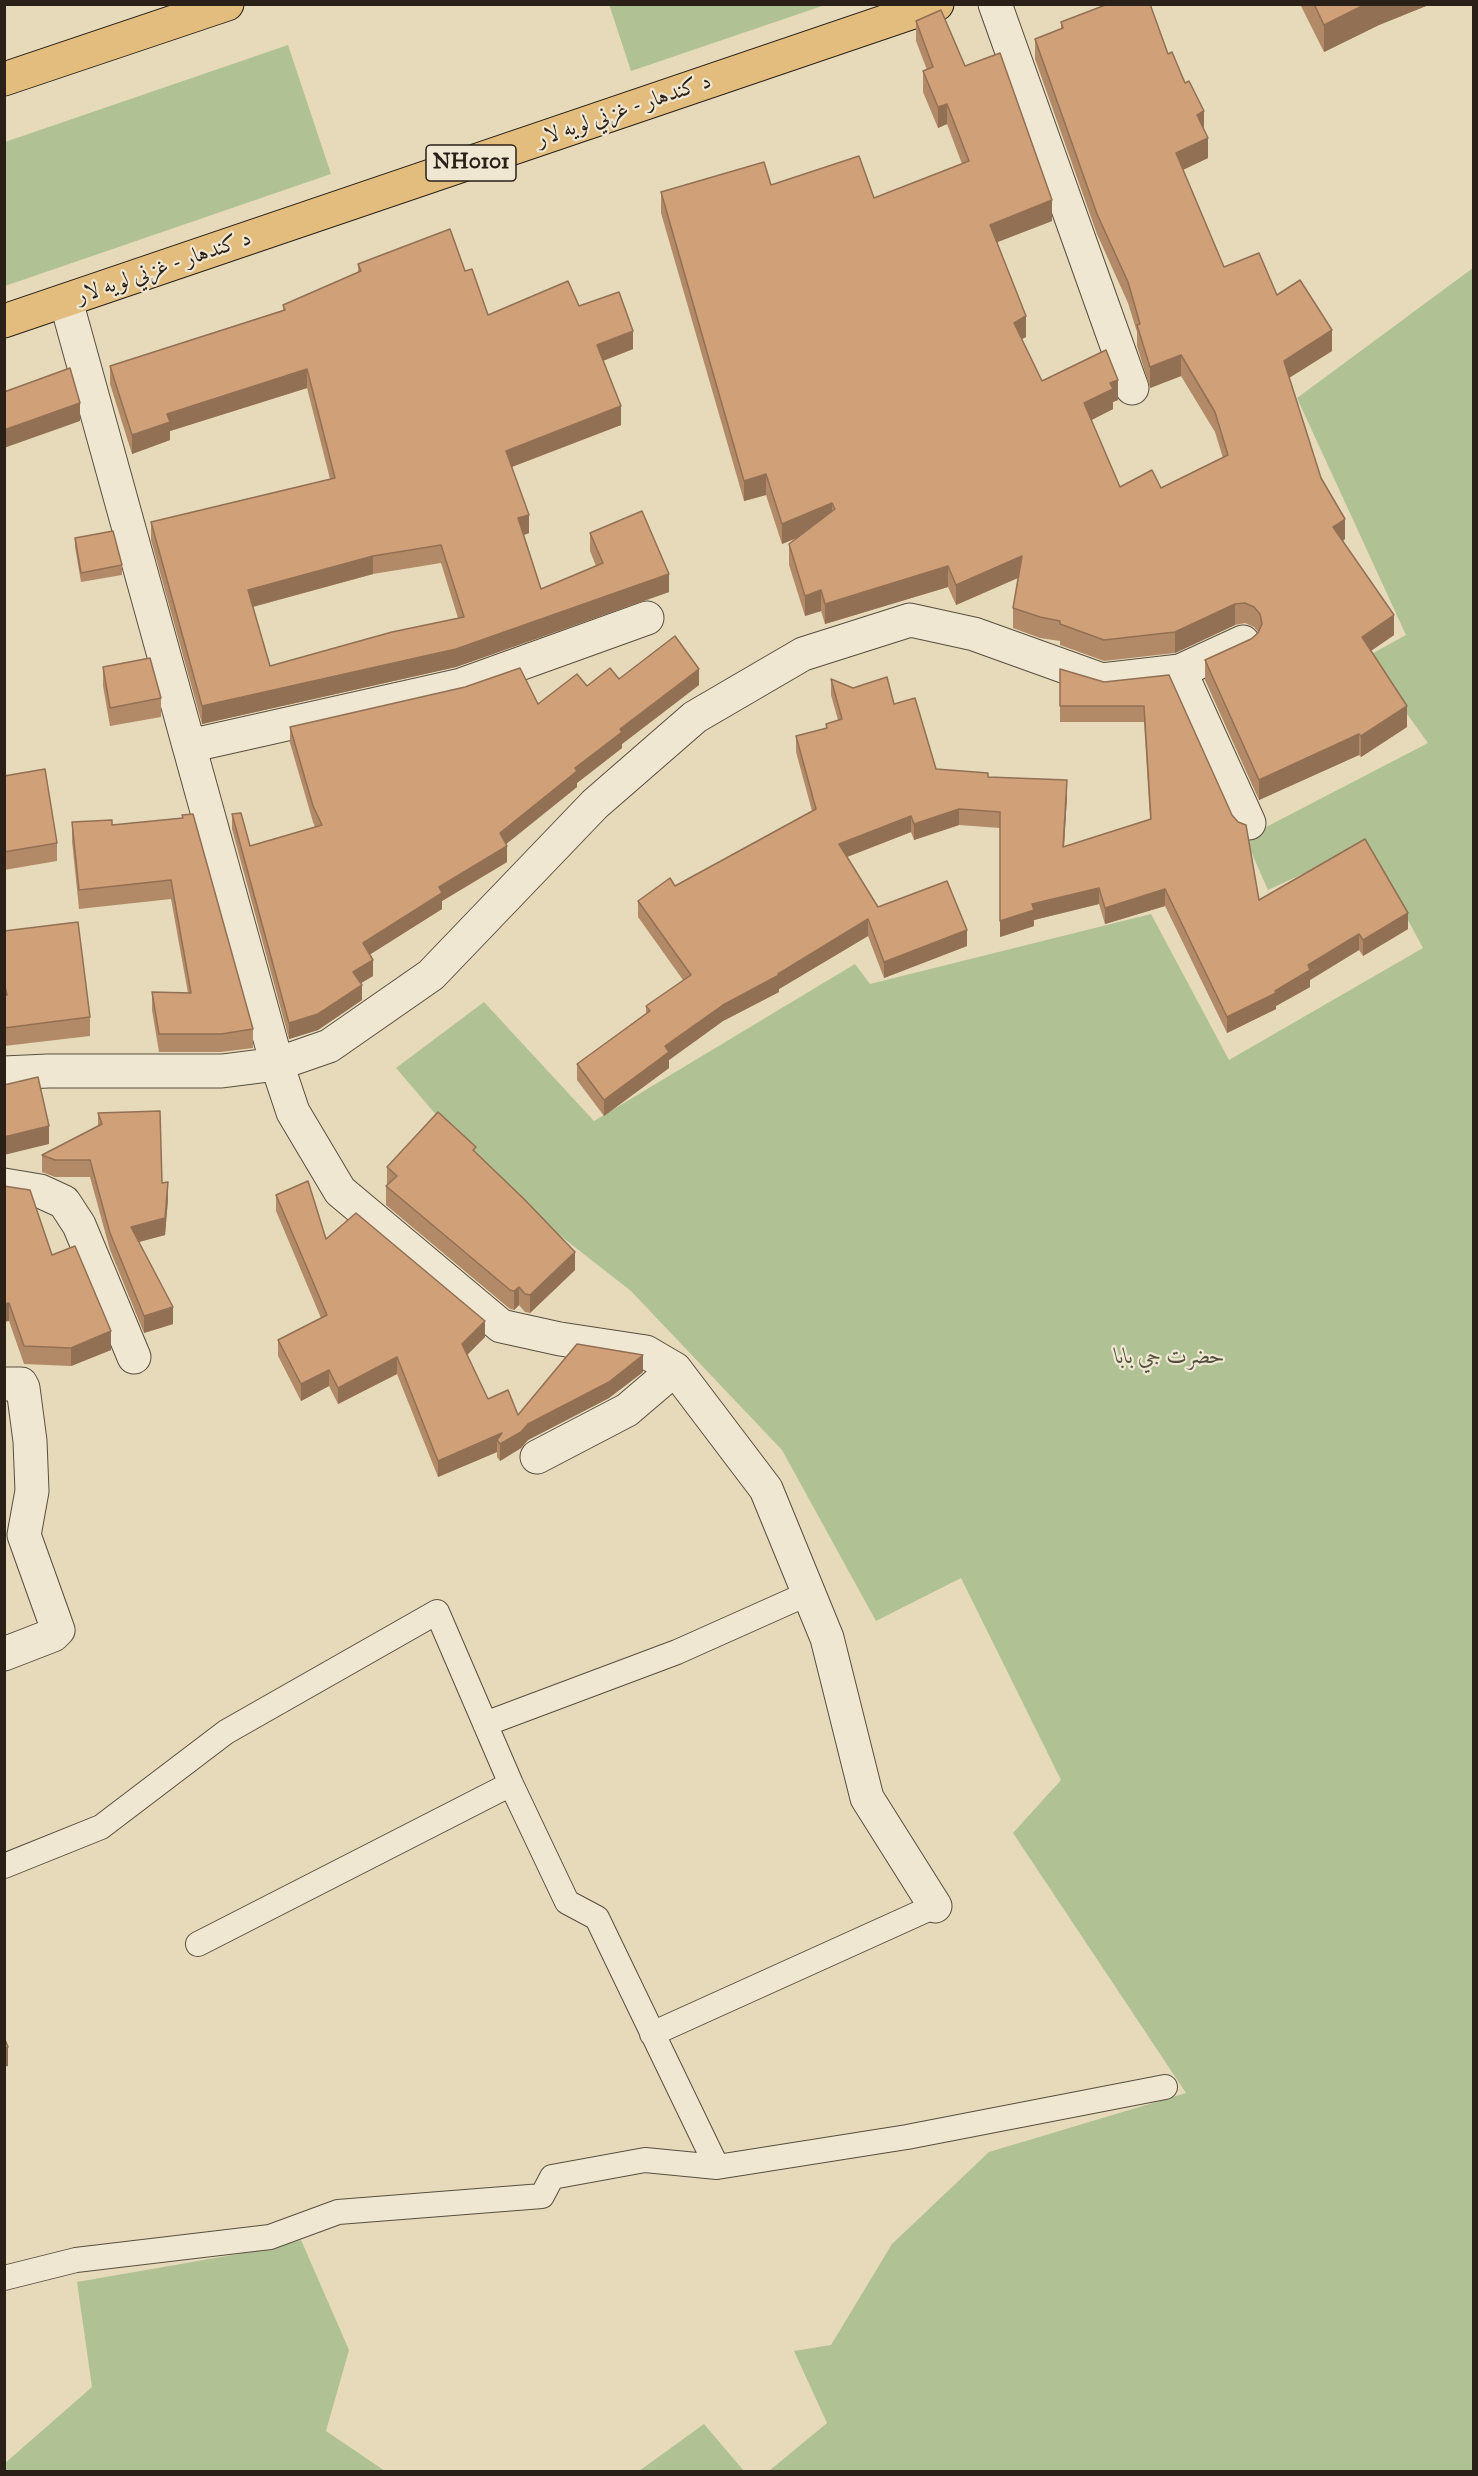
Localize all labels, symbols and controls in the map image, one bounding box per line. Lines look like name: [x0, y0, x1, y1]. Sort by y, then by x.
street label: د کندهار - غزني لويه لار: [533, 69, 715, 153]
road number: NH0101: [426, 145, 516, 181]
street label: د کندهار - غزني لويه لار: [73, 226, 255, 310]
park label: حضرت جي بابا: [1115, 1345, 1225, 1371]

